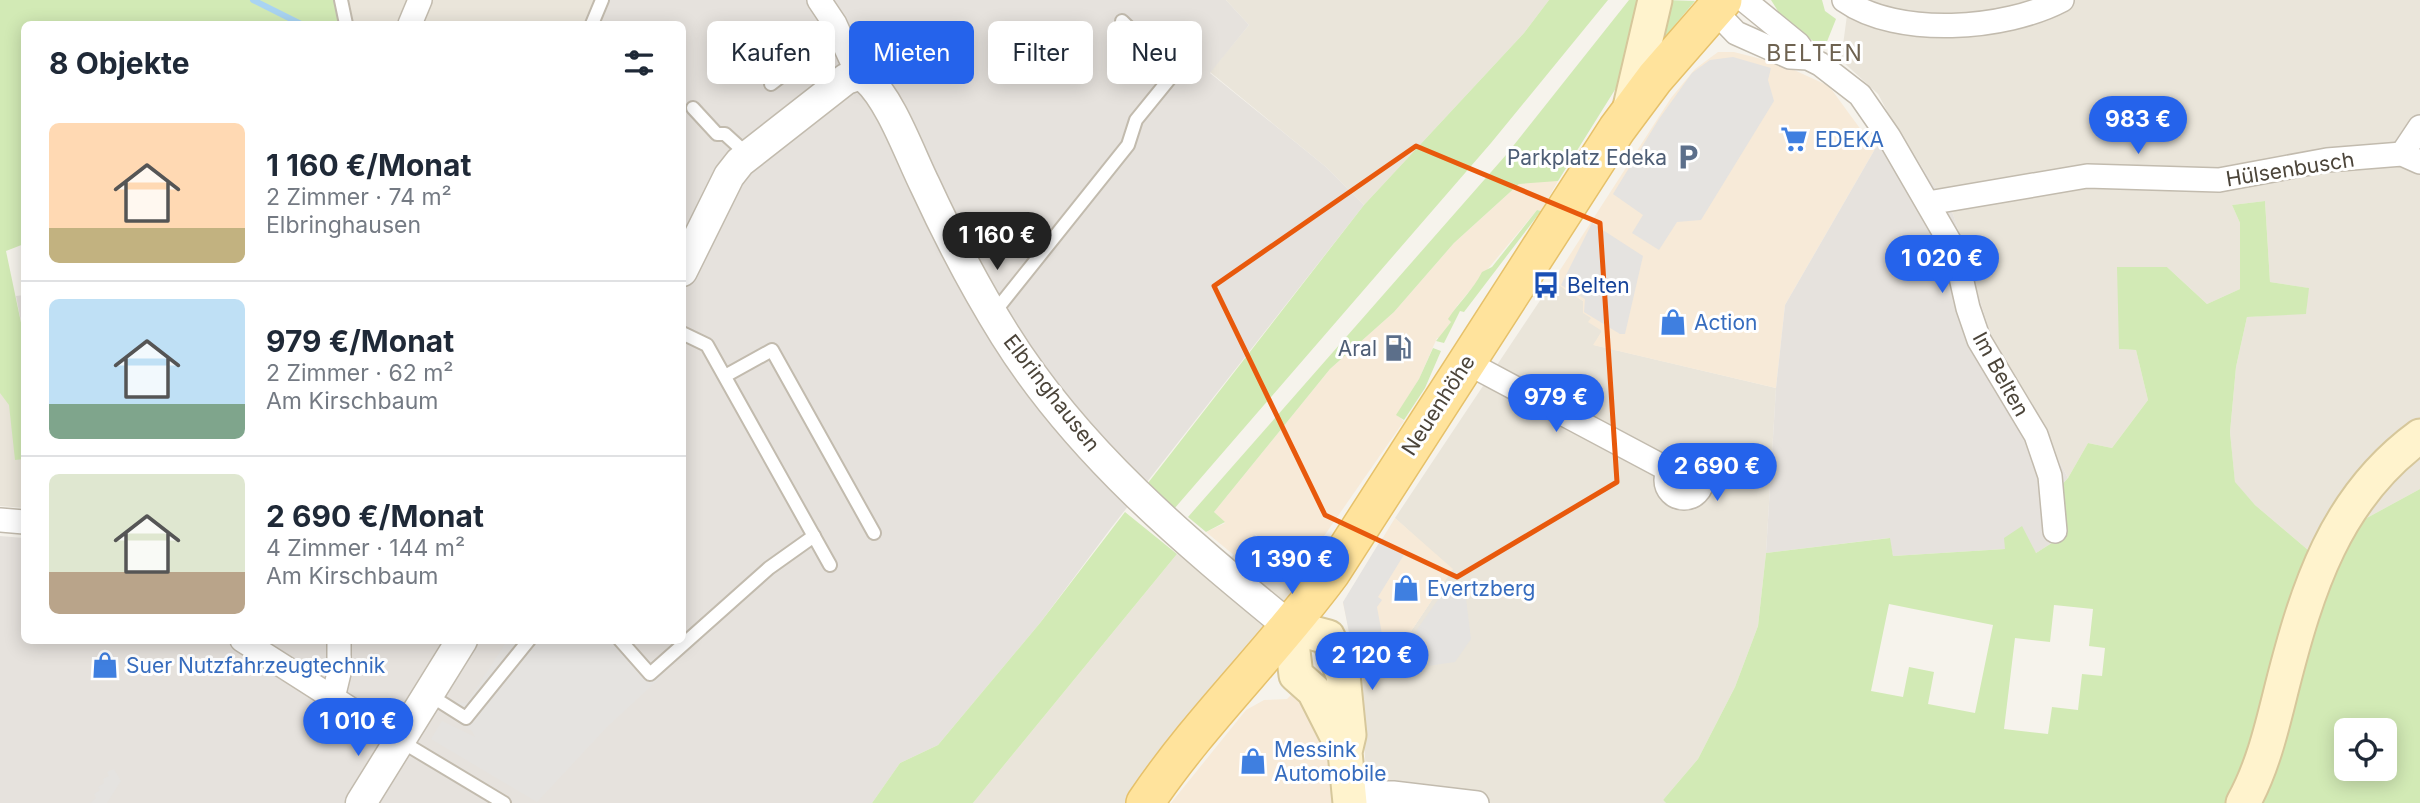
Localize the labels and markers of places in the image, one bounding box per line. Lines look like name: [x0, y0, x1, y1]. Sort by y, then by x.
pin: 983 €: [2089, 96, 2187, 156]
supermarket icon: EDEKA: [1779, 124, 1809, 154]
place label: EDEKA: [1815, 127, 1884, 152]
parking icon: Parkplatz Edeka: [1673, 142, 1703, 172]
place label: Parkplatz Edeka: [1507, 145, 1667, 170]
pin: 1 160 €: [932, 212, 1062, 272]
pin: 1 020 €: [1877, 236, 2007, 295]
bus stop icon: Belten: [1531, 270, 1561, 300]
place label: Belten: [1567, 273, 1630, 298]
shop icon: Action: [1658, 307, 1688, 337]
place label: Action: [1694, 310, 1757, 335]
fuel station icon: Aral: [1383, 333, 1413, 363]
place label: Aral: [1338, 336, 1377, 361]
pin: 979 €: [1507, 374, 1605, 434]
pin: 2 690 €: [1652, 444, 1782, 503]
pin: 1 390 €: [1227, 536, 1357, 596]
shop icon: Evertzberg: [1391, 573, 1421, 603]
place label: Evertzberg: [1427, 576, 1536, 601]
pin: 2 120 €: [1307, 632, 1437, 692]
shop icon: Suer Nutzfahrzeugtechnik: [90, 650, 120, 680]
place label: Suer Nutzfahrzeugtechnik: [126, 653, 386, 678]
pin: 1 010 €: [293, 698, 423, 758]
place label: Messink Automobile: [1274, 737, 1386, 786]
shop icon: Messink Automobile: [1238, 746, 1268, 776]

